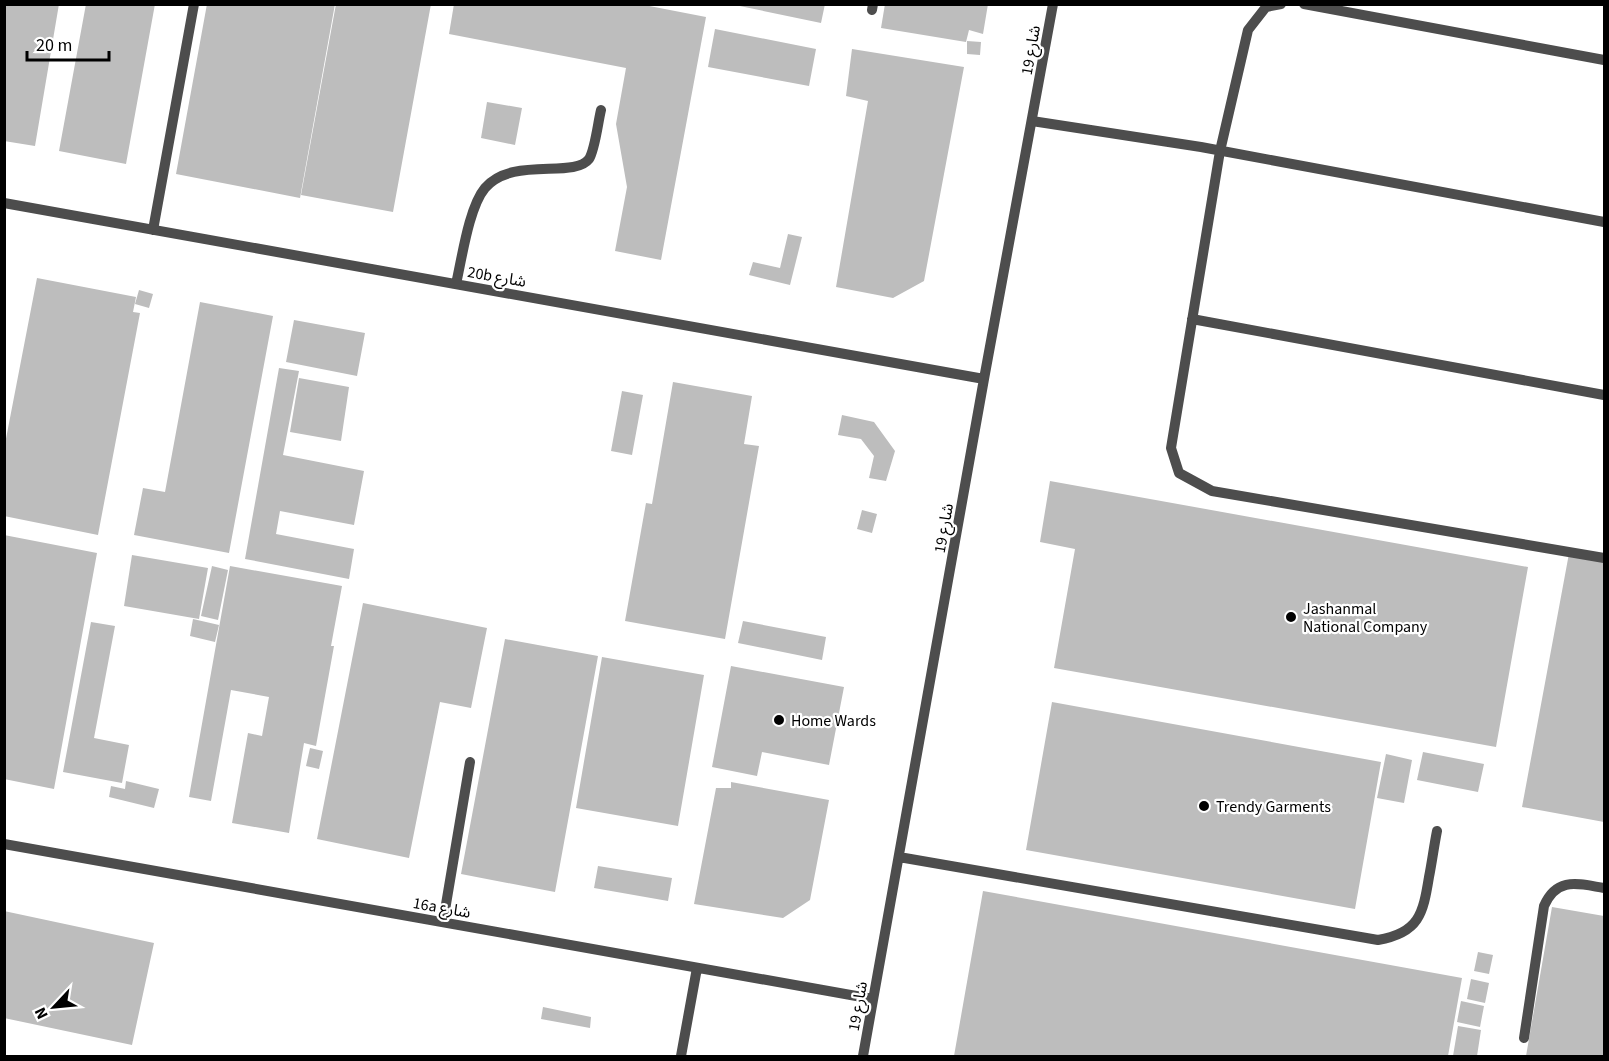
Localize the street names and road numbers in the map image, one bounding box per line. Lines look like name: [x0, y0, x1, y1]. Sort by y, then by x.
street label: شارع 19: [1016, 23, 1047, 77]
street label: 20b شارع: [466, 261, 528, 294]
street label: شارع 19: [929, 501, 960, 555]
street label: 16a شارع: [411, 892, 472, 925]
street label: شارع 19: [843, 979, 874, 1033]

